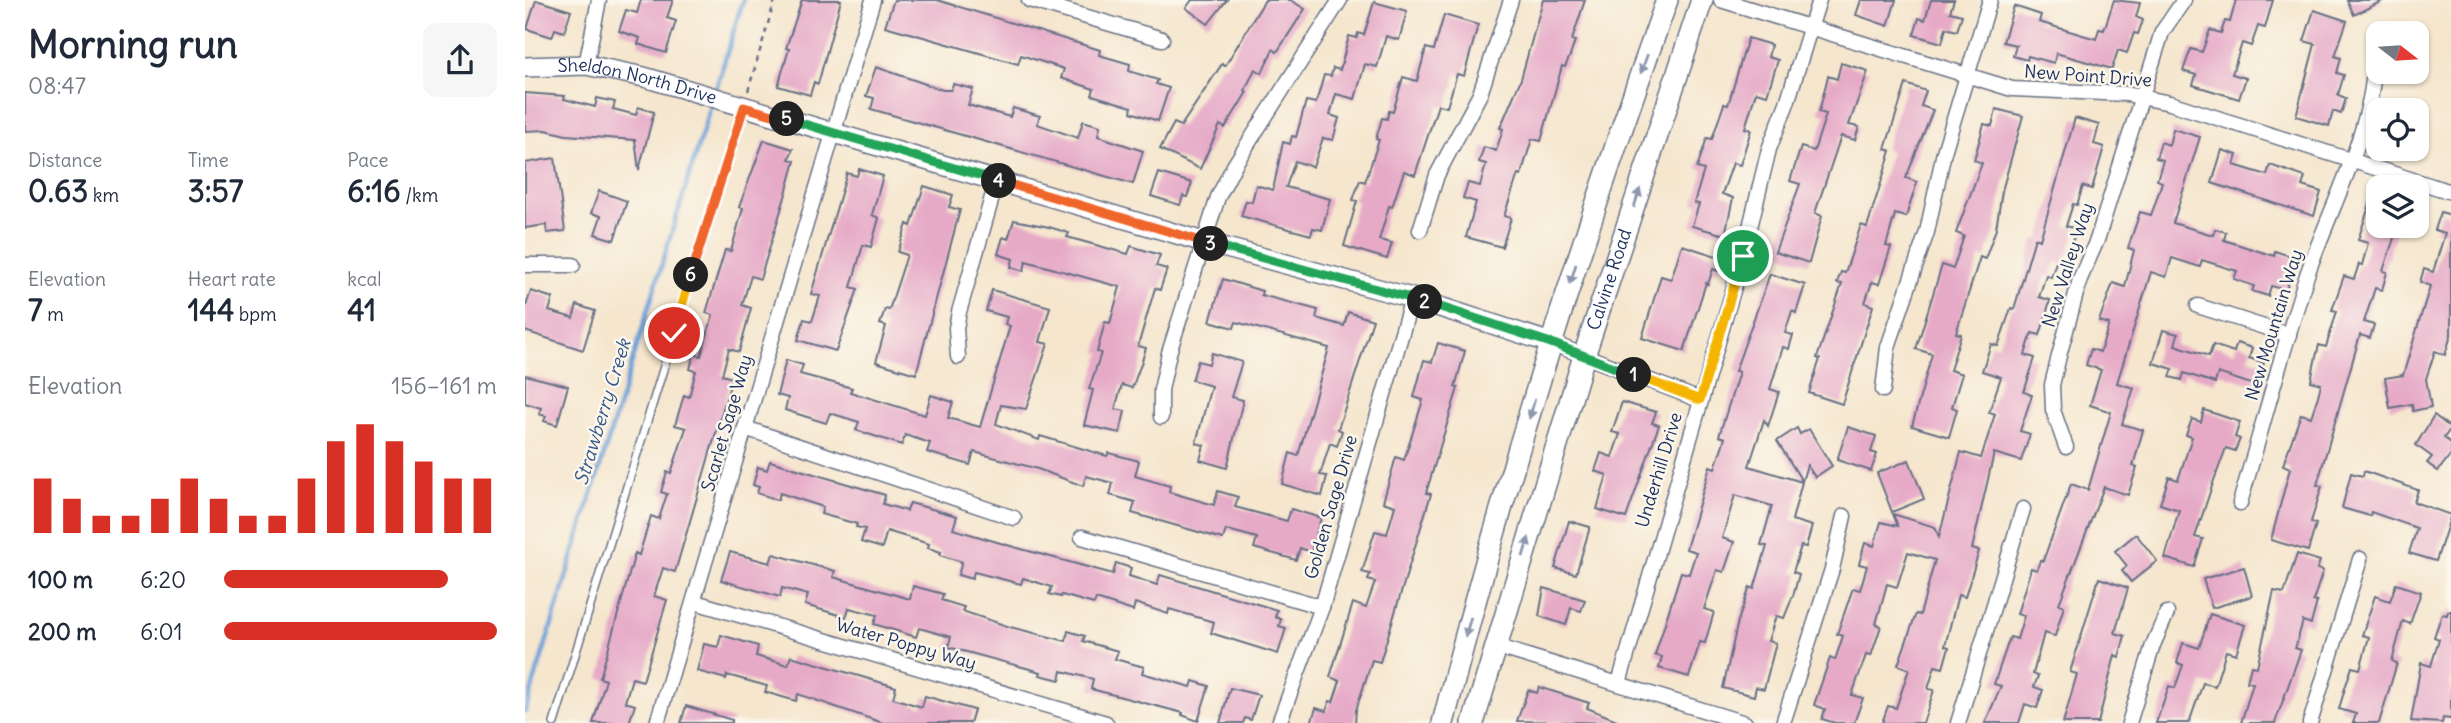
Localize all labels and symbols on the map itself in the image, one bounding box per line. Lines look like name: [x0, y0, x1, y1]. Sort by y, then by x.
north arrow: [2366, 21, 2429, 84]
street label: Sheldon North Drive: [557, 53, 719, 109]
one-way arrow: [1638, 54, 1649, 75]
street label: New Point Drive: [2023, 60, 2153, 91]
pin: 5: [769, 102, 805, 136]
pin: 4: [981, 164, 1016, 198]
one-way arrow: [1632, 187, 1642, 208]
street label: New Valley Way: [2037, 200, 2098, 330]
street label: Calvine Road: [1581, 225, 1637, 333]
pin: 3: [1193, 226, 1229, 262]
pin: [1713, 226, 1773, 286]
street label: New Mountain Way: [2240, 246, 2307, 403]
pin: 6: [673, 258, 709, 292]
one-way arrow: [1567, 264, 1577, 285]
pin: 2: [1408, 284, 1443, 320]
pin: [644, 303, 704, 363]
water label: Strawberry Creek: [568, 335, 636, 488]
street label: Scarlet Sage Way: [696, 352, 757, 494]
pin: 1: [1617, 358, 1651, 392]
one-way arrow: [1526, 398, 1536, 419]
street label: Underhill Drive: [1630, 409, 1687, 530]
street label: Golden Sage Drive: [1299, 432, 1362, 582]
one-way arrow: [1521, 537, 1531, 558]
street label: Water Poppy Way: [833, 612, 979, 675]
one-way arrow: [1463, 617, 1473, 638]

